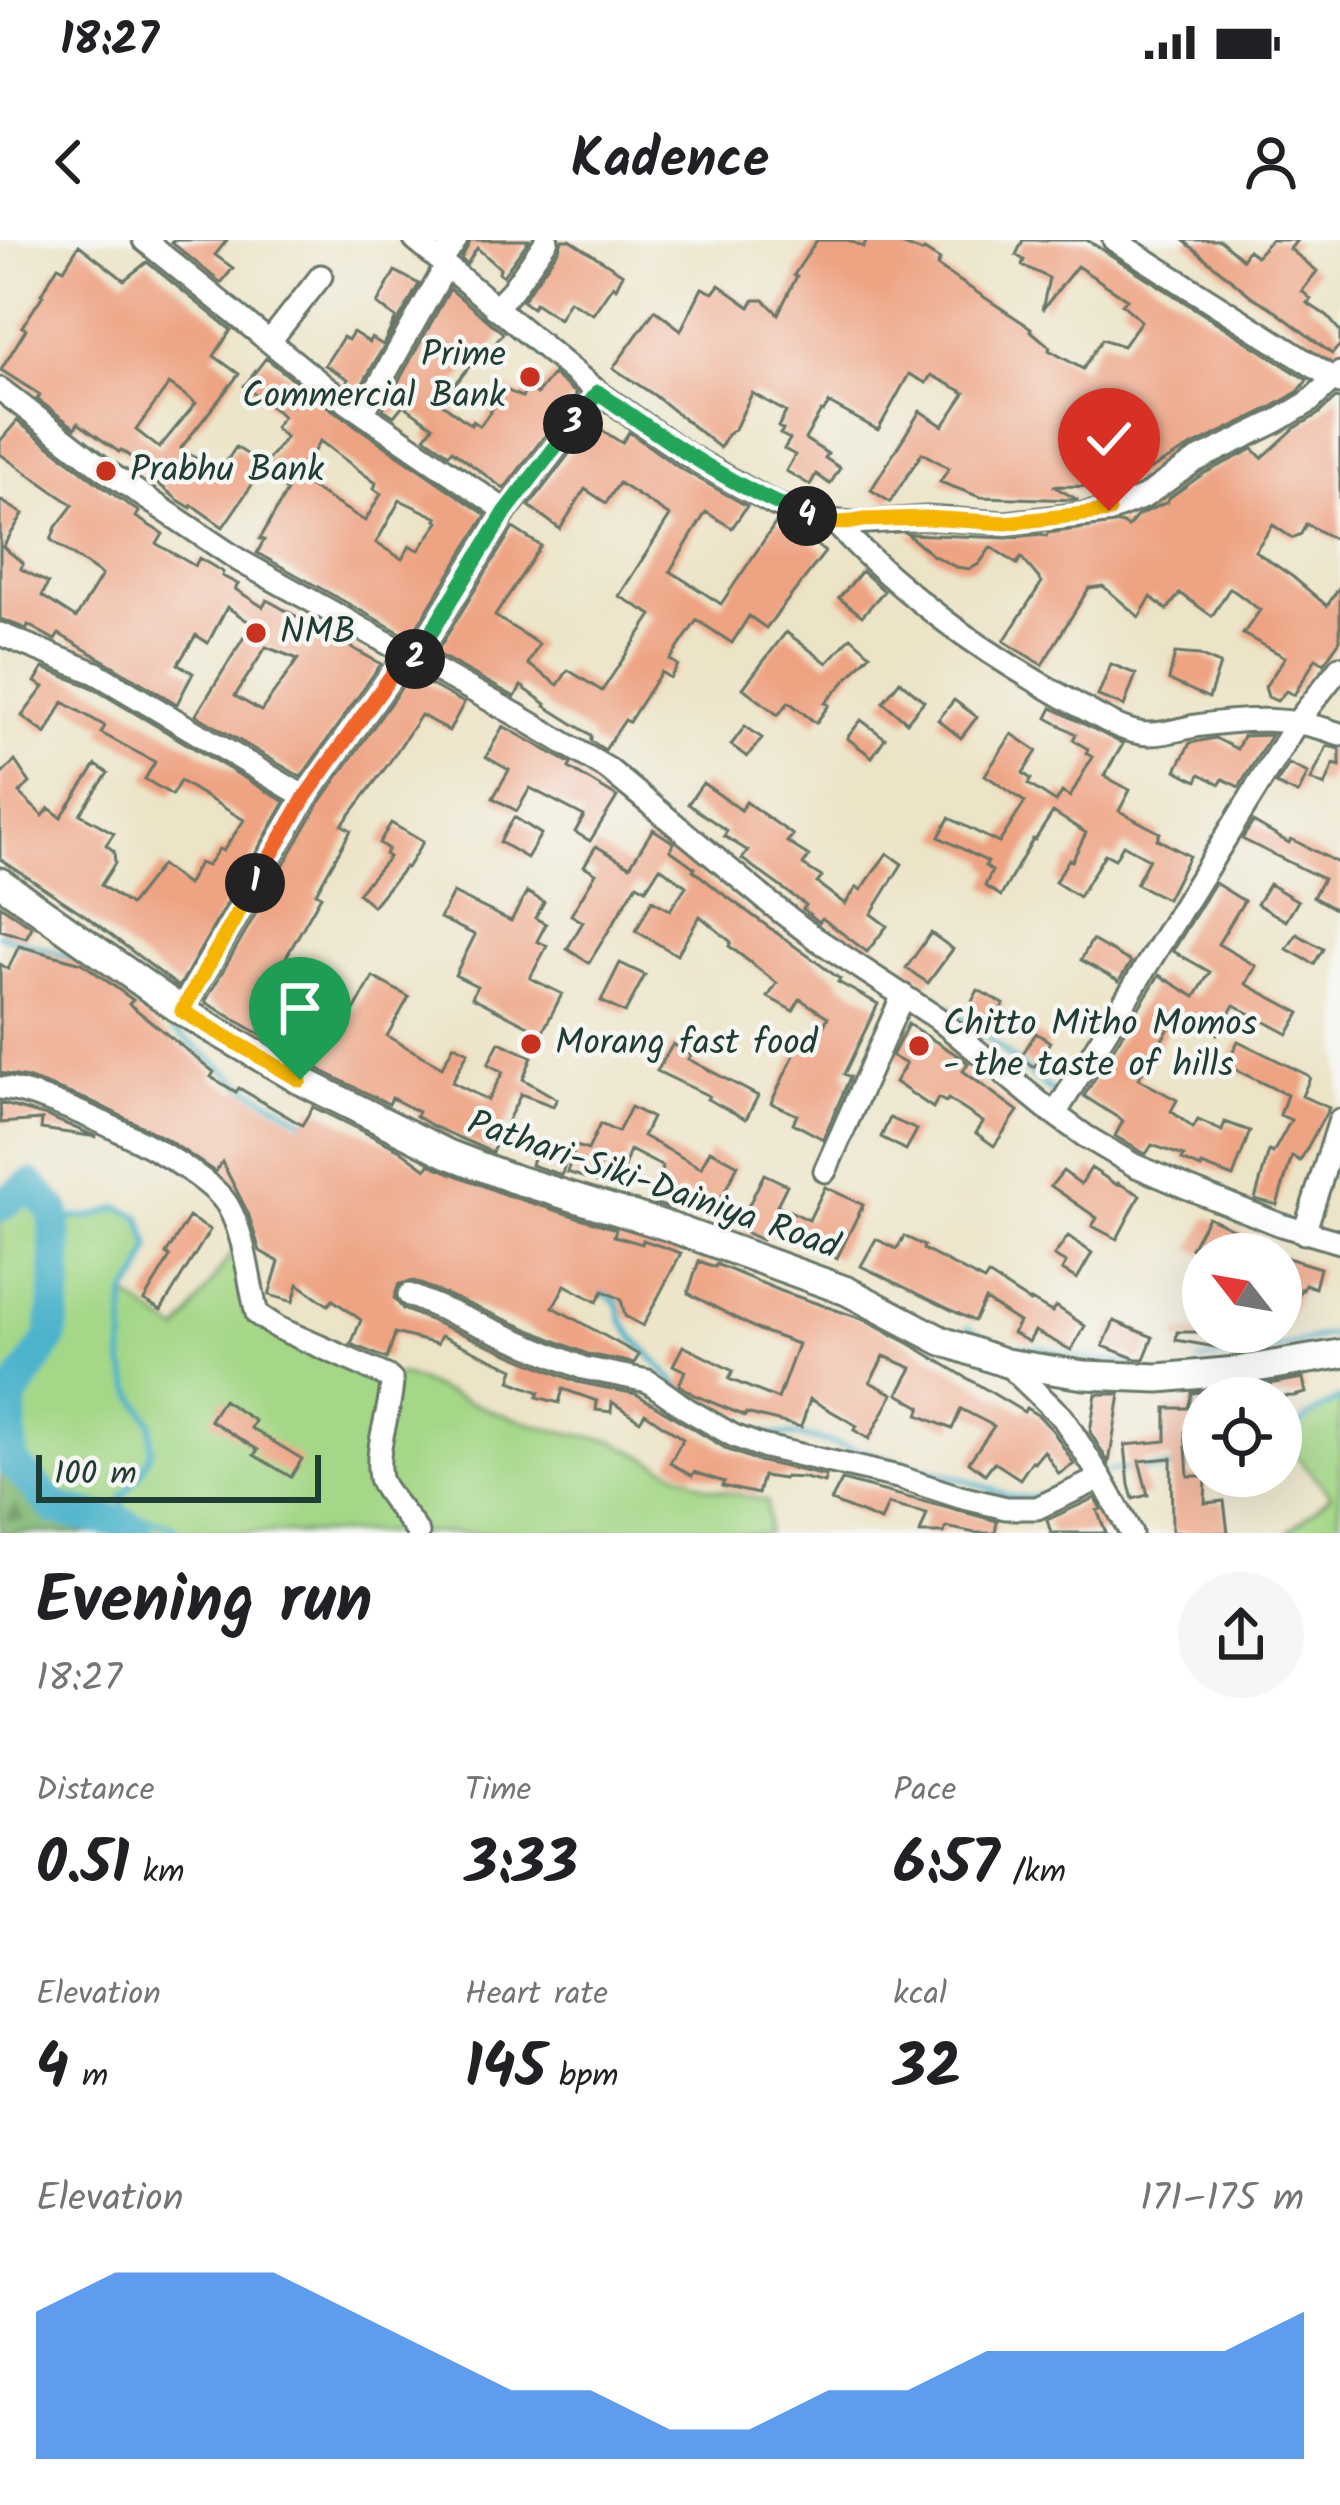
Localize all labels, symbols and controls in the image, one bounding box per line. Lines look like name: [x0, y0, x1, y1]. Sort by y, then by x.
text: 18:27: [60, 6, 159, 78]
text: Kadence: [571, 119, 769, 205]
icon: back: [36, 129, 102, 195]
icon: person: [1238, 129, 1304, 195]
place label: Prime Commercial Bank: [242, 328, 507, 426]
marker: Prime Commercial Bank: [517, 364, 543, 390]
pin: [1058, 388, 1160, 511]
pin: 3: [543, 394, 603, 454]
text: 3: [564, 397, 582, 450]
icon: check: [1076, 406, 1142, 472]
place label: Prabhu Bank: [130, 443, 325, 500]
marker: Prabhu Bank: [93, 458, 119, 484]
pin: 4: [777, 486, 837, 546]
text: 4: [798, 489, 816, 542]
place label: NMB: [280, 605, 356, 662]
marker: NMB: [243, 620, 269, 646]
pin: 2: [385, 629, 445, 689]
text: 2: [405, 632, 425, 685]
pin: 1: [225, 853, 285, 913]
text: 1: [250, 856, 260, 909]
pin: [249, 957, 351, 1080]
icon: arrive: [267, 975, 333, 1041]
place label: Chitto Mitho Momos - the taste of hills: [943, 997, 1257, 1095]
place label: Morang fast food: [555, 1016, 819, 1073]
marker: Morang fast food: [518, 1031, 544, 1057]
marker: Chitto Mitho Momos - the taste of hills: [906, 1033, 932, 1059]
street label: Pathari-Siki-Dainiya Road: [459, 1096, 848, 1277]
north arrow: [1182, 1233, 1302, 1353]
map controls: [1182, 1233, 1302, 1497]
button: locate: [1182, 1377, 1302, 1497]
scale bar: [36, 1449, 321, 1502]
text: 100 m: [54, 1449, 137, 1502]
text: Evening run: [36, 1551, 372, 1656]
button: share: [1178, 1572, 1304, 1698]
text: 18:27: [36, 1649, 122, 1711]
text: Distance: [36, 1765, 155, 1818]
text: Time: [465, 1765, 531, 1818]
text: Pace: [893, 1765, 956, 1818]
text: 0.51: [36, 1818, 129, 1914]
text: 3:33: [465, 1818, 578, 1914]
text: 6:57: [893, 1818, 999, 1914]
text: km: [129, 1847, 184, 1900]
text: /km: [999, 1847, 1066, 1900]
text: Elevation: [36, 1969, 161, 2022]
text: Heart rate: [465, 1969, 608, 2022]
text: kcal: [893, 1969, 947, 2022]
text: 4: [36, 2022, 69, 2118]
text: 145: [465, 2022, 546, 2118]
text: 32: [893, 2022, 961, 2118]
text: m: [69, 2051, 108, 2104]
text: bpm: [546, 2051, 618, 2104]
text: Elevation: [36, 2169, 184, 2231]
text: 171–175 m: [1140, 2169, 1304, 2231]

